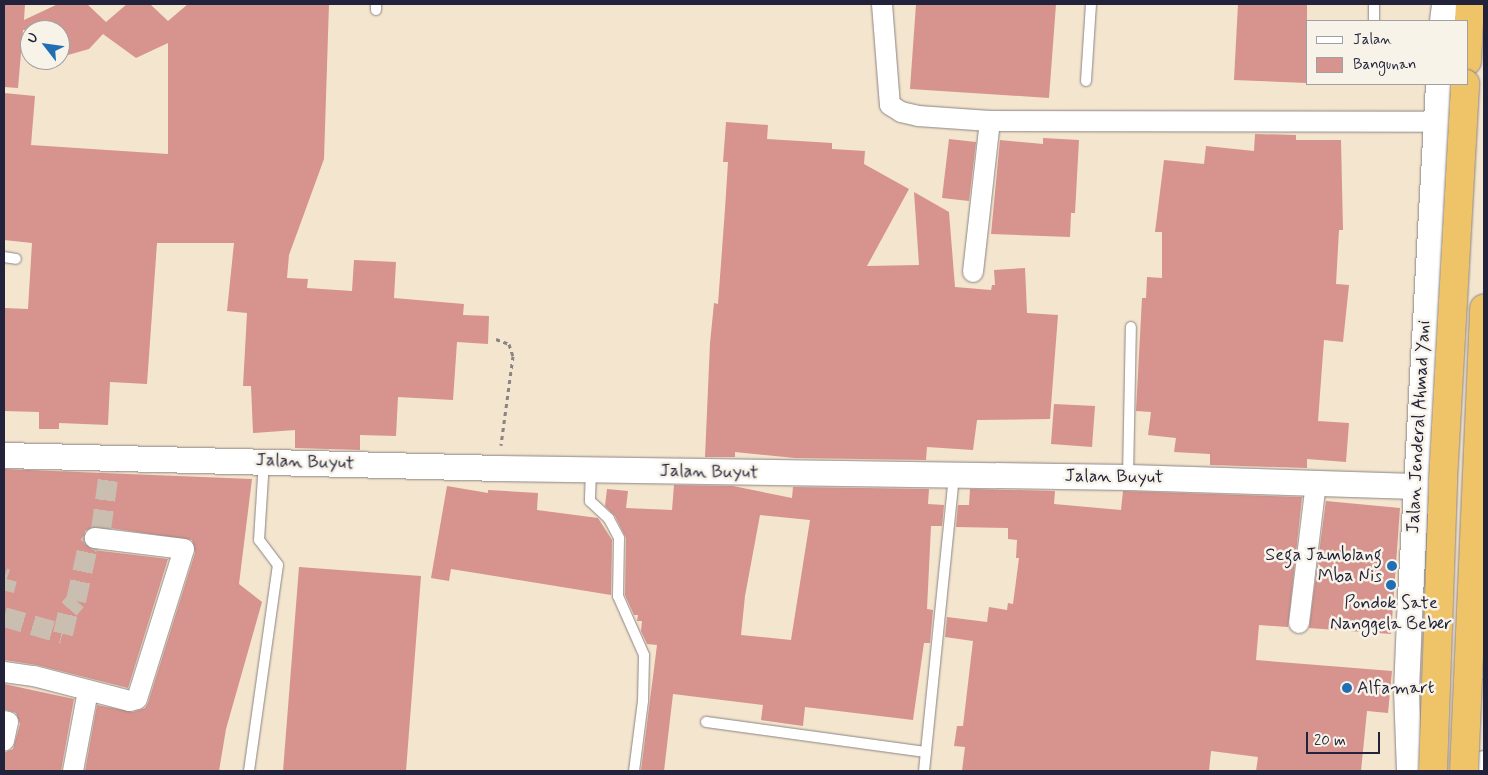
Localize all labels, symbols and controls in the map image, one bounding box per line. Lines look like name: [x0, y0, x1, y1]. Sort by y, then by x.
north arrow: [20, 20, 70, 70]
legend: [1306, 20, 1468, 85]
text: U: [23, 30, 43, 46]
text: Jalan: [1353, 30, 1392, 50]
text: Bangunan: [1353, 55, 1416, 75]
street label: Jalan Jenderal Ahmad Yani: [1402, 316, 1436, 538]
street label: Jalan Buyut: [257, 450, 353, 474]
street label: Jalan Buyut: [661, 460, 757, 484]
street label: Jalan Buyut: [1066, 465, 1162, 489]
place label: Sega Jamblang Mba Nis: [1262, 545, 1382, 588]
marker: Sega Jamblang Mba Nis: [1386, 560, 1398, 572]
marker: Pondok Sate Nanggela Beber: [1385, 579, 1397, 591]
place label: Pondok Sate Nanggela Beber: [1330, 593, 1452, 636]
place label: Alfamart: [1357, 677, 1435, 699]
marker: Alfamart: [1341, 682, 1353, 694]
scale bar: [1308, 722, 1382, 754]
text: 20 m: [1314, 731, 1346, 751]

